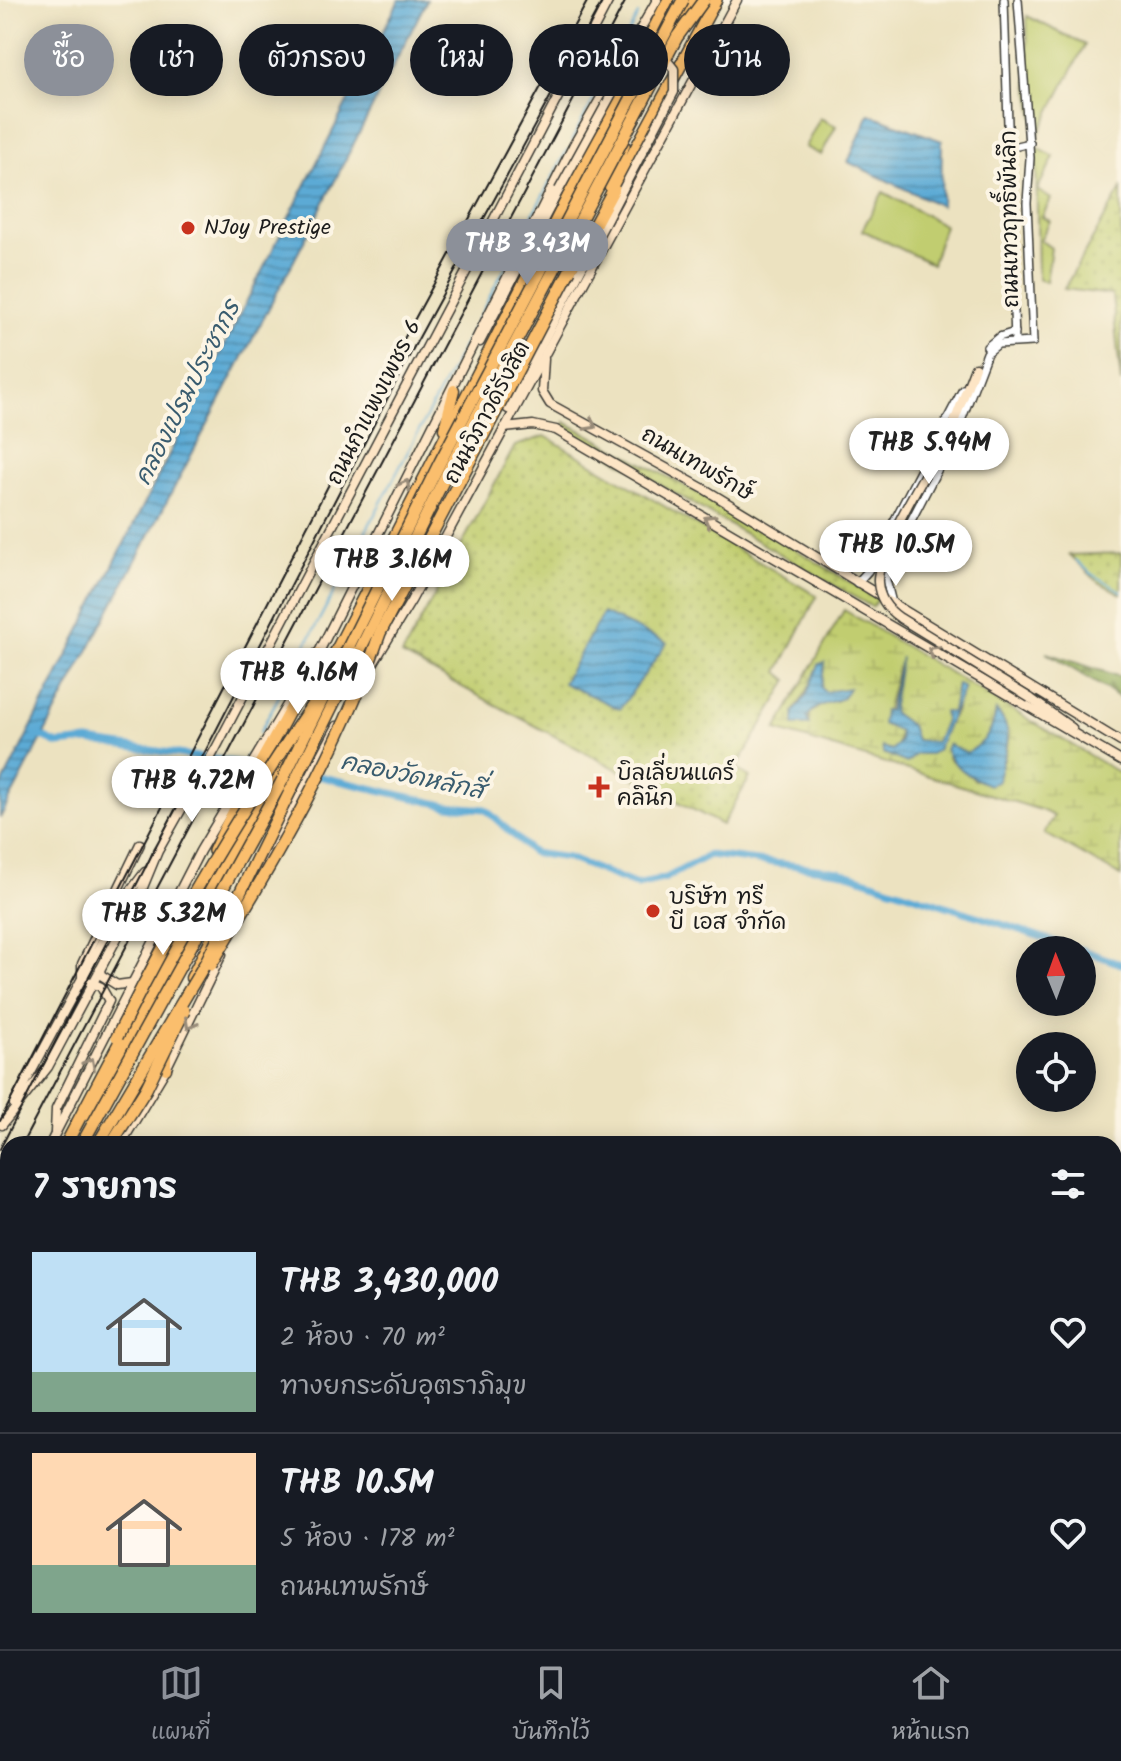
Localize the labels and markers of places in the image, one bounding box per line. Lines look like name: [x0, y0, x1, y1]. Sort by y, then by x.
place label: NJoy Prestige: [204, 211, 331, 246]
marker: NJoy Prestige: [179, 219, 197, 237]
pin: THB 3.43M: [435, 219, 619, 287]
pin: THB 5.94M: [837, 418, 1021, 486]
pin: THB 10.5M: [804, 520, 988, 588]
pin: THB 3.16M: [300, 535, 484, 603]
pin: THB 4.16M: [206, 648, 390, 716]
place label: บิลเลี่ยนแคร์ คลินิก: [617, 752, 735, 817]
pin: THB 4.72M: [100, 756, 284, 824]
marker: บิลเลี่ยนแคร์ คลินิก: [588, 776, 610, 798]
place label: บริษัท ทรี บี เอส จำกัด: [669, 881, 786, 941]
pin: THB 5.32M: [71, 889, 255, 957]
marker: บริษัท ทรี บี เอส จำกัด: [644, 902, 662, 920]

